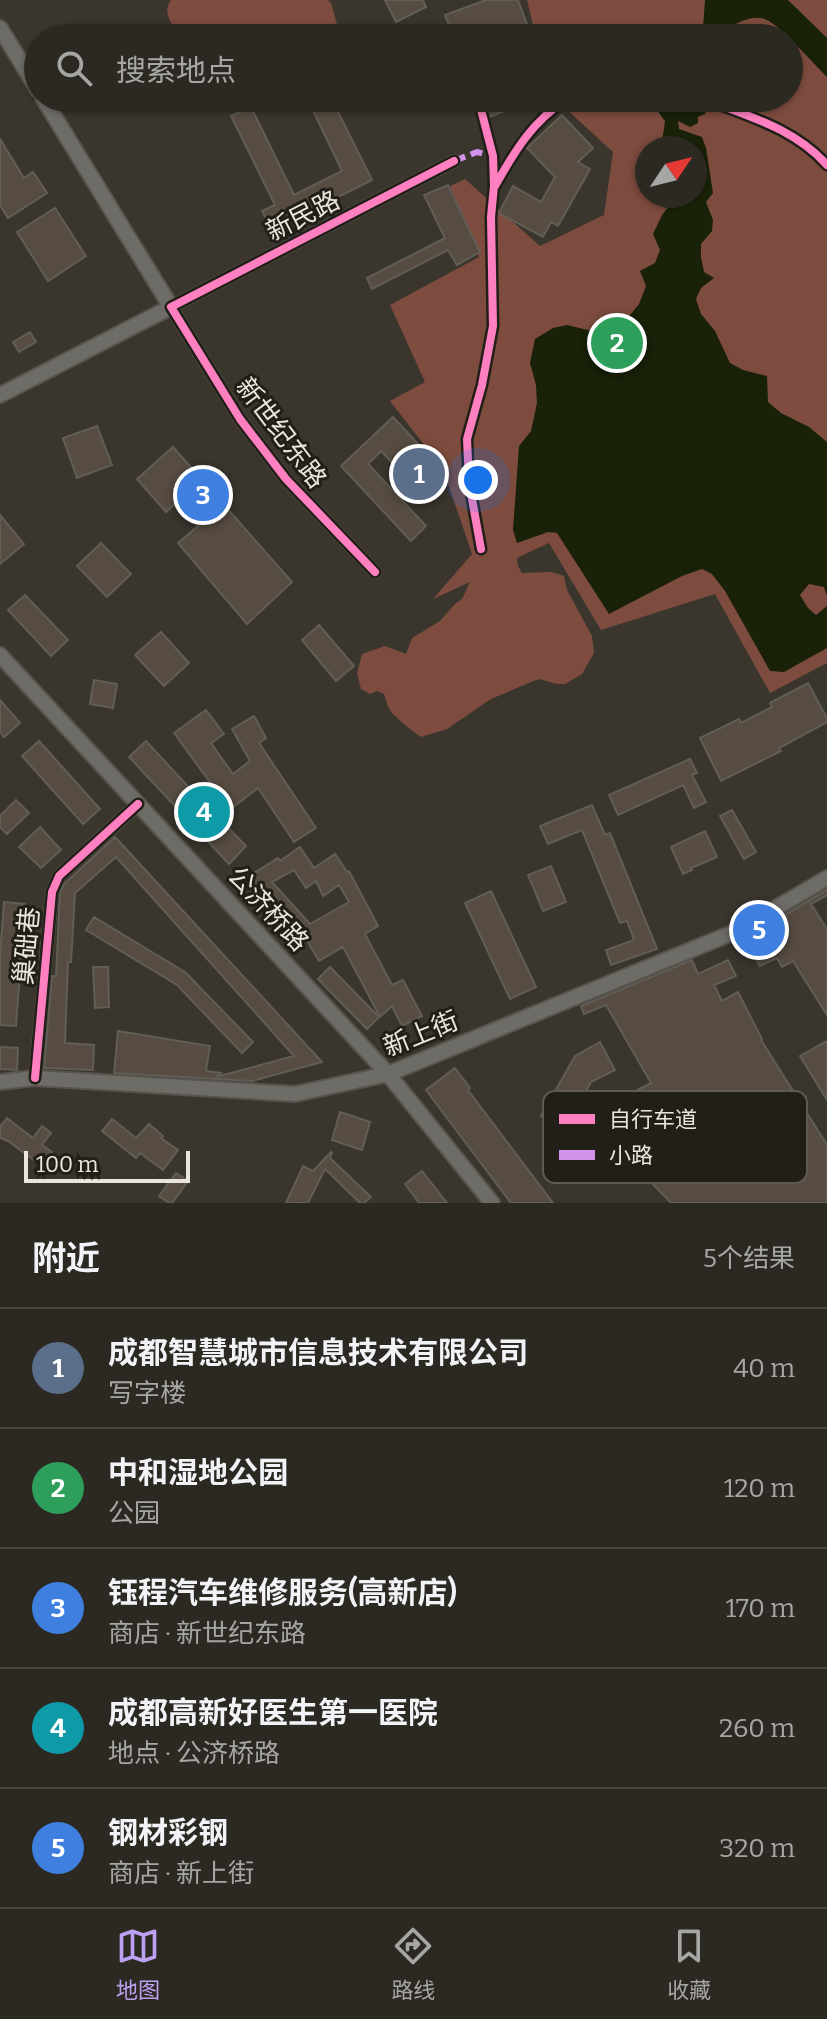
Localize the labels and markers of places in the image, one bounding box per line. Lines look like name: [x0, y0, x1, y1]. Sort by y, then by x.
pin: 2: [591, 313, 643, 373]
pin: 1: [393, 444, 445, 504]
pin: 3: [177, 465, 229, 525]
pin: 4: [178, 782, 230, 842]
pin: 5: [733, 900, 785, 960]

